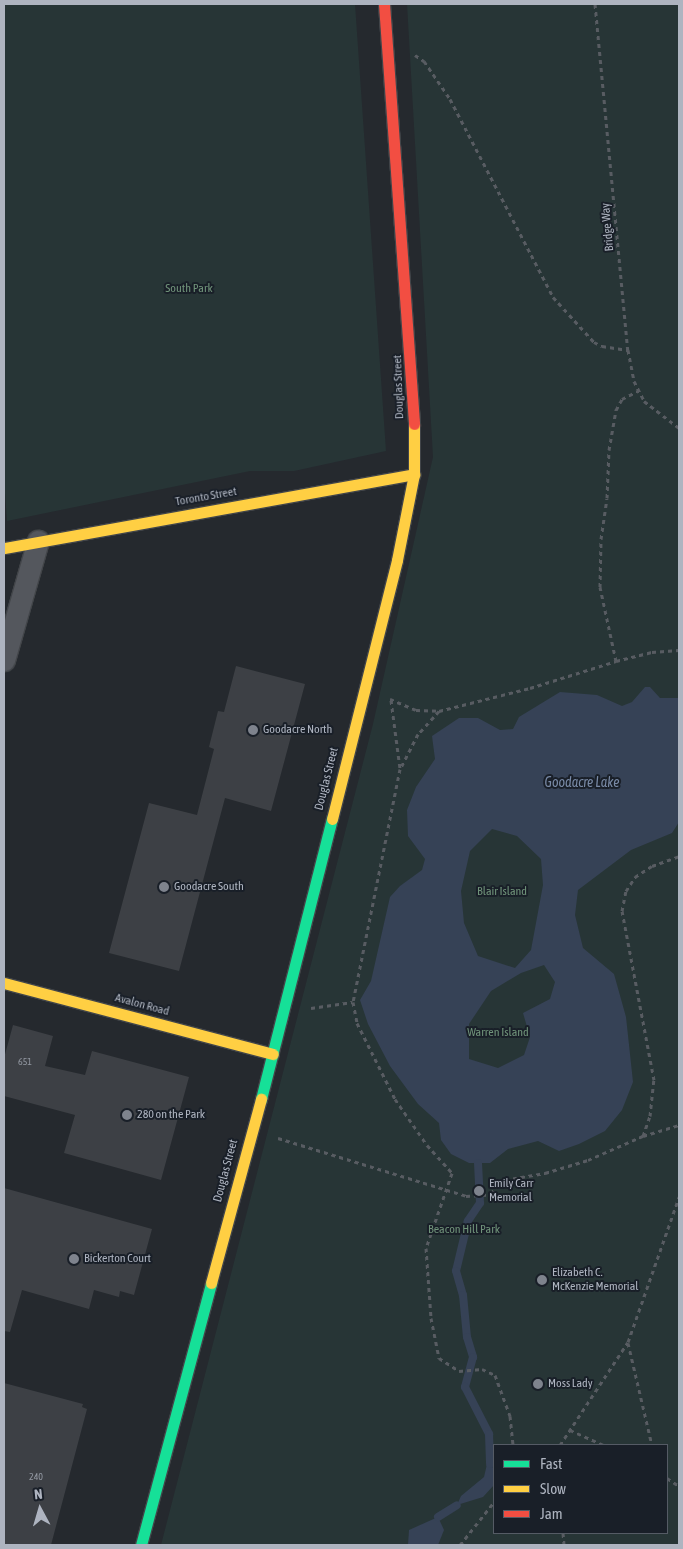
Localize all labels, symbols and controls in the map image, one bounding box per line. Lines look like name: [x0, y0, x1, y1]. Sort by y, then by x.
street label: Bridge Way: [599, 202, 617, 252]
park label: South Park: [165, 282, 213, 296]
street label: Douglas Street: [391, 355, 407, 419]
street label: Toronto Street: [174, 485, 238, 509]
place label: Goodacre North: [263, 723, 332, 737]
marker: Goodacre North: [247, 724, 259, 736]
street label: Douglas Street: [312, 746, 342, 812]
water label: Goodacre Lake: [544, 774, 620, 790]
place label: Goodacre South: [174, 880, 244, 894]
marker: Goodacre South: [158, 881, 170, 893]
park label: Blair Island: [477, 885, 527, 899]
street label: Avalon Road: [113, 991, 171, 1019]
park label: Warren Island: [467, 1026, 529, 1040]
house number: 651: [18, 1056, 32, 1068]
place label: 280 on the Park: [137, 1108, 205, 1122]
marker: 280 on the Park: [121, 1109, 133, 1121]
street label: Douglas Street: [211, 1138, 241, 1204]
place label: Emily Carr Memorial: [489, 1177, 533, 1205]
marker: Emily Carr Memorial: [473, 1185, 485, 1197]
park label: Beacon Hill Park: [428, 1223, 500, 1237]
place label: Bickerton Court: [84, 1252, 151, 1266]
marker: Bickerton Court: [68, 1253, 80, 1265]
place label: Elizabeth C. McKenzie Memorial: [552, 1266, 638, 1294]
marker: Elizabeth C. McKenzie Memorial: [536, 1274, 548, 1286]
place label: Moss Lady: [548, 1377, 593, 1391]
marker: Moss Lady: [532, 1378, 544, 1390]
legend: [493, 1444, 668, 1534]
text: Fast: [540, 1455, 562, 1472]
house number: 240: [29, 1471, 43, 1483]
text: Slow: [540, 1480, 566, 1497]
north arrow: [15, 1484, 65, 1534]
text: N: [33, 1486, 43, 1502]
text: Jam: [540, 1505, 563, 1522]

